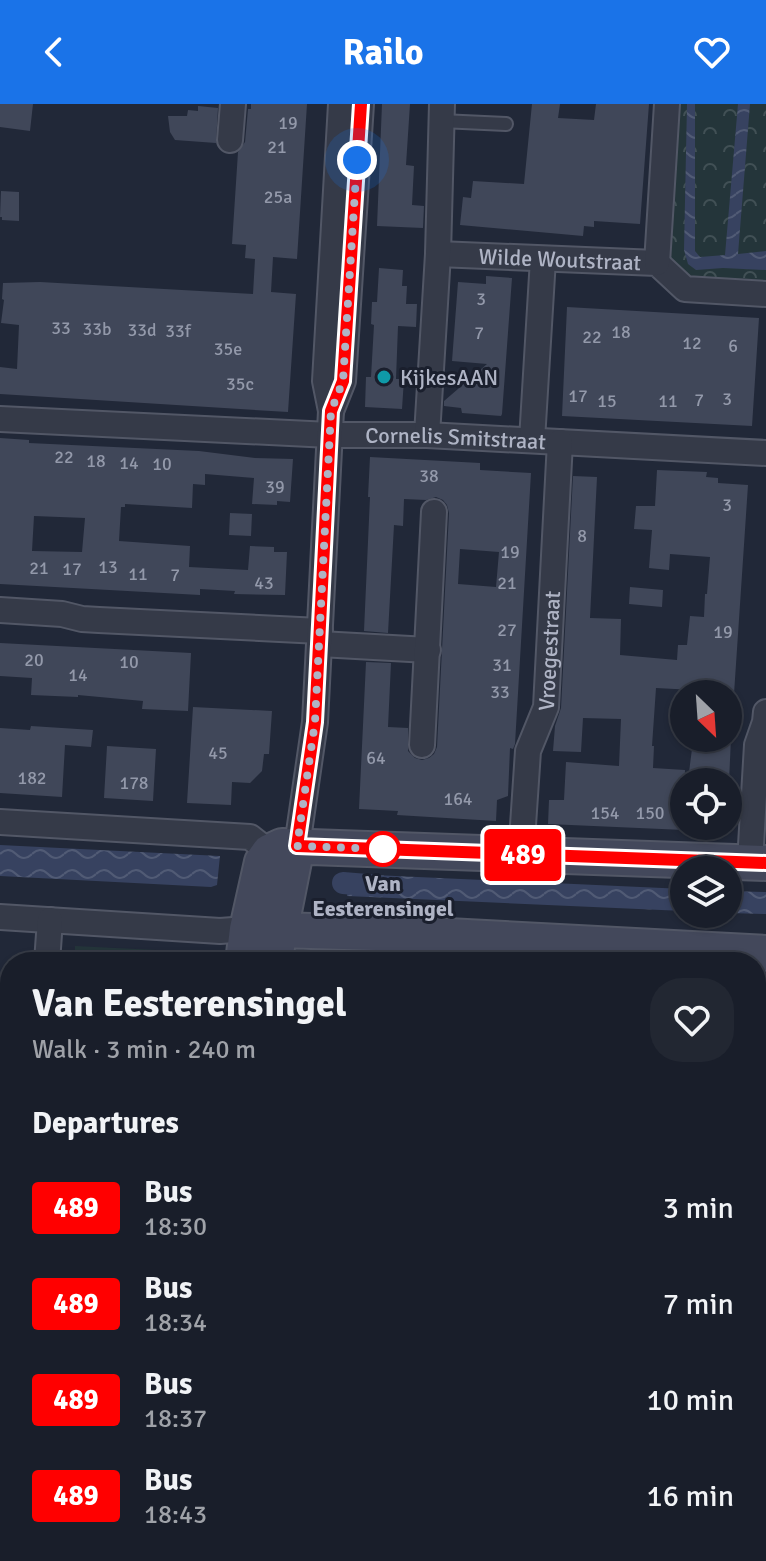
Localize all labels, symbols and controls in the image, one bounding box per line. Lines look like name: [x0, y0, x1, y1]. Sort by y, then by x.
icon: back: [32, 30, 76, 74]
text: Railo: [343, 30, 423, 75]
icon: heart: [690, 30, 734, 74]
house number: 19: [278, 112, 298, 134]
house number: 21: [267, 136, 287, 158]
your location: [337, 140, 377, 180]
house number: 25a: [264, 186, 292, 208]
street label: Wilde Woutstraat: [478, 243, 642, 276]
house number: 3: [476, 288, 486, 310]
house number: 33: [51, 317, 71, 339]
house number: 33b: [83, 318, 111, 340]
house number: 33d: [128, 319, 156, 341]
house number: 33f: [165, 320, 192, 342]
house number: 18: [611, 321, 631, 343]
house number: 7: [474, 322, 484, 344]
house number: 22: [582, 326, 602, 348]
house number: 12: [682, 332, 702, 354]
house number: 6: [728, 335, 738, 357]
house number: 35e: [214, 338, 242, 360]
place label: KijkesAAN: [400, 364, 498, 391]
marker: KijkesAAN: [375, 368, 393, 386]
house number: 35c: [226, 373, 254, 395]
house number: 17: [568, 385, 588, 407]
house number: 3: [722, 388, 732, 410]
house number: 7: [694, 389, 704, 411]
house number: 15: [597, 390, 617, 412]
house number: 11: [658, 390, 678, 412]
street label: Cornelis Smitstraat: [365, 422, 547, 455]
house number: 22: [54, 446, 74, 468]
house number: 18: [86, 450, 106, 472]
house number: 14: [119, 452, 139, 474]
house number: 10: [152, 453, 172, 475]
house number: 38: [419, 465, 439, 487]
house number: 39: [265, 476, 285, 498]
house number: 3: [722, 494, 732, 516]
house number: 8: [577, 525, 587, 547]
house number: 19: [500, 541, 520, 563]
house number: 13: [98, 556, 118, 578]
house number: 21: [29, 557, 49, 579]
house number: 17: [62, 558, 82, 580]
house number: 11: [128, 563, 148, 585]
house number: 7: [170, 564, 180, 586]
house number: 43: [254, 572, 274, 594]
house number: 21: [497, 572, 517, 594]
street label: Vroegestraat: [533, 590, 566, 711]
house number: 27: [497, 619, 517, 641]
house number: 19: [713, 621, 733, 643]
house number: 20: [24, 649, 44, 671]
house number: 10: [119, 651, 139, 673]
house number: 31: [492, 654, 512, 676]
house number: 14: [68, 664, 88, 686]
north arrow: [670, 680, 742, 752]
map controls: [670, 680, 742, 928]
house number: 33: [490, 681, 510, 703]
house number: 45: [208, 742, 228, 764]
house number: 64: [366, 747, 386, 769]
house number: 182: [17, 767, 47, 789]
button: locate: [670, 768, 742, 840]
house number: 178: [119, 772, 149, 794]
house number: 164: [443, 788, 473, 810]
house number: 154: [590, 802, 620, 824]
house number: 150: [635, 802, 665, 824]
line badge: 489: [477, 829, 569, 881]
marker: Van Eesterensingel: [366, 832, 400, 866]
text: 489: [500, 838, 546, 872]
button: layers: [670, 856, 742, 928]
place label: Van Eesterensingel: [312, 870, 454, 922]
button: heart: [650, 978, 734, 1062]
text: Van Eesterensingel: [32, 980, 347, 1027]
text: Walk · 3 min · 240 m: [32, 1034, 256, 1066]
text: Departures: [32, 1105, 179, 1142]
text: Bus: [144, 1174, 192, 1211]
text: 3 min: [663, 1190, 734, 1227]
text: 489: [53, 1191, 99, 1225]
text: 18:30: [144, 1211, 207, 1243]
text: Bus: [144, 1270, 192, 1307]
text: 7 min: [663, 1286, 734, 1323]
text: 489: [53, 1287, 99, 1321]
text: 18:34: [144, 1307, 207, 1339]
text: Bus: [144, 1366, 192, 1403]
text: 10 min: [647, 1382, 734, 1419]
text: 489: [53, 1383, 99, 1417]
text: 18:37: [144, 1403, 207, 1435]
text: Bus: [144, 1462, 192, 1499]
text: 16 min: [647, 1478, 734, 1515]
text: 489: [53, 1479, 99, 1513]
text: 18:43: [144, 1499, 207, 1531]

